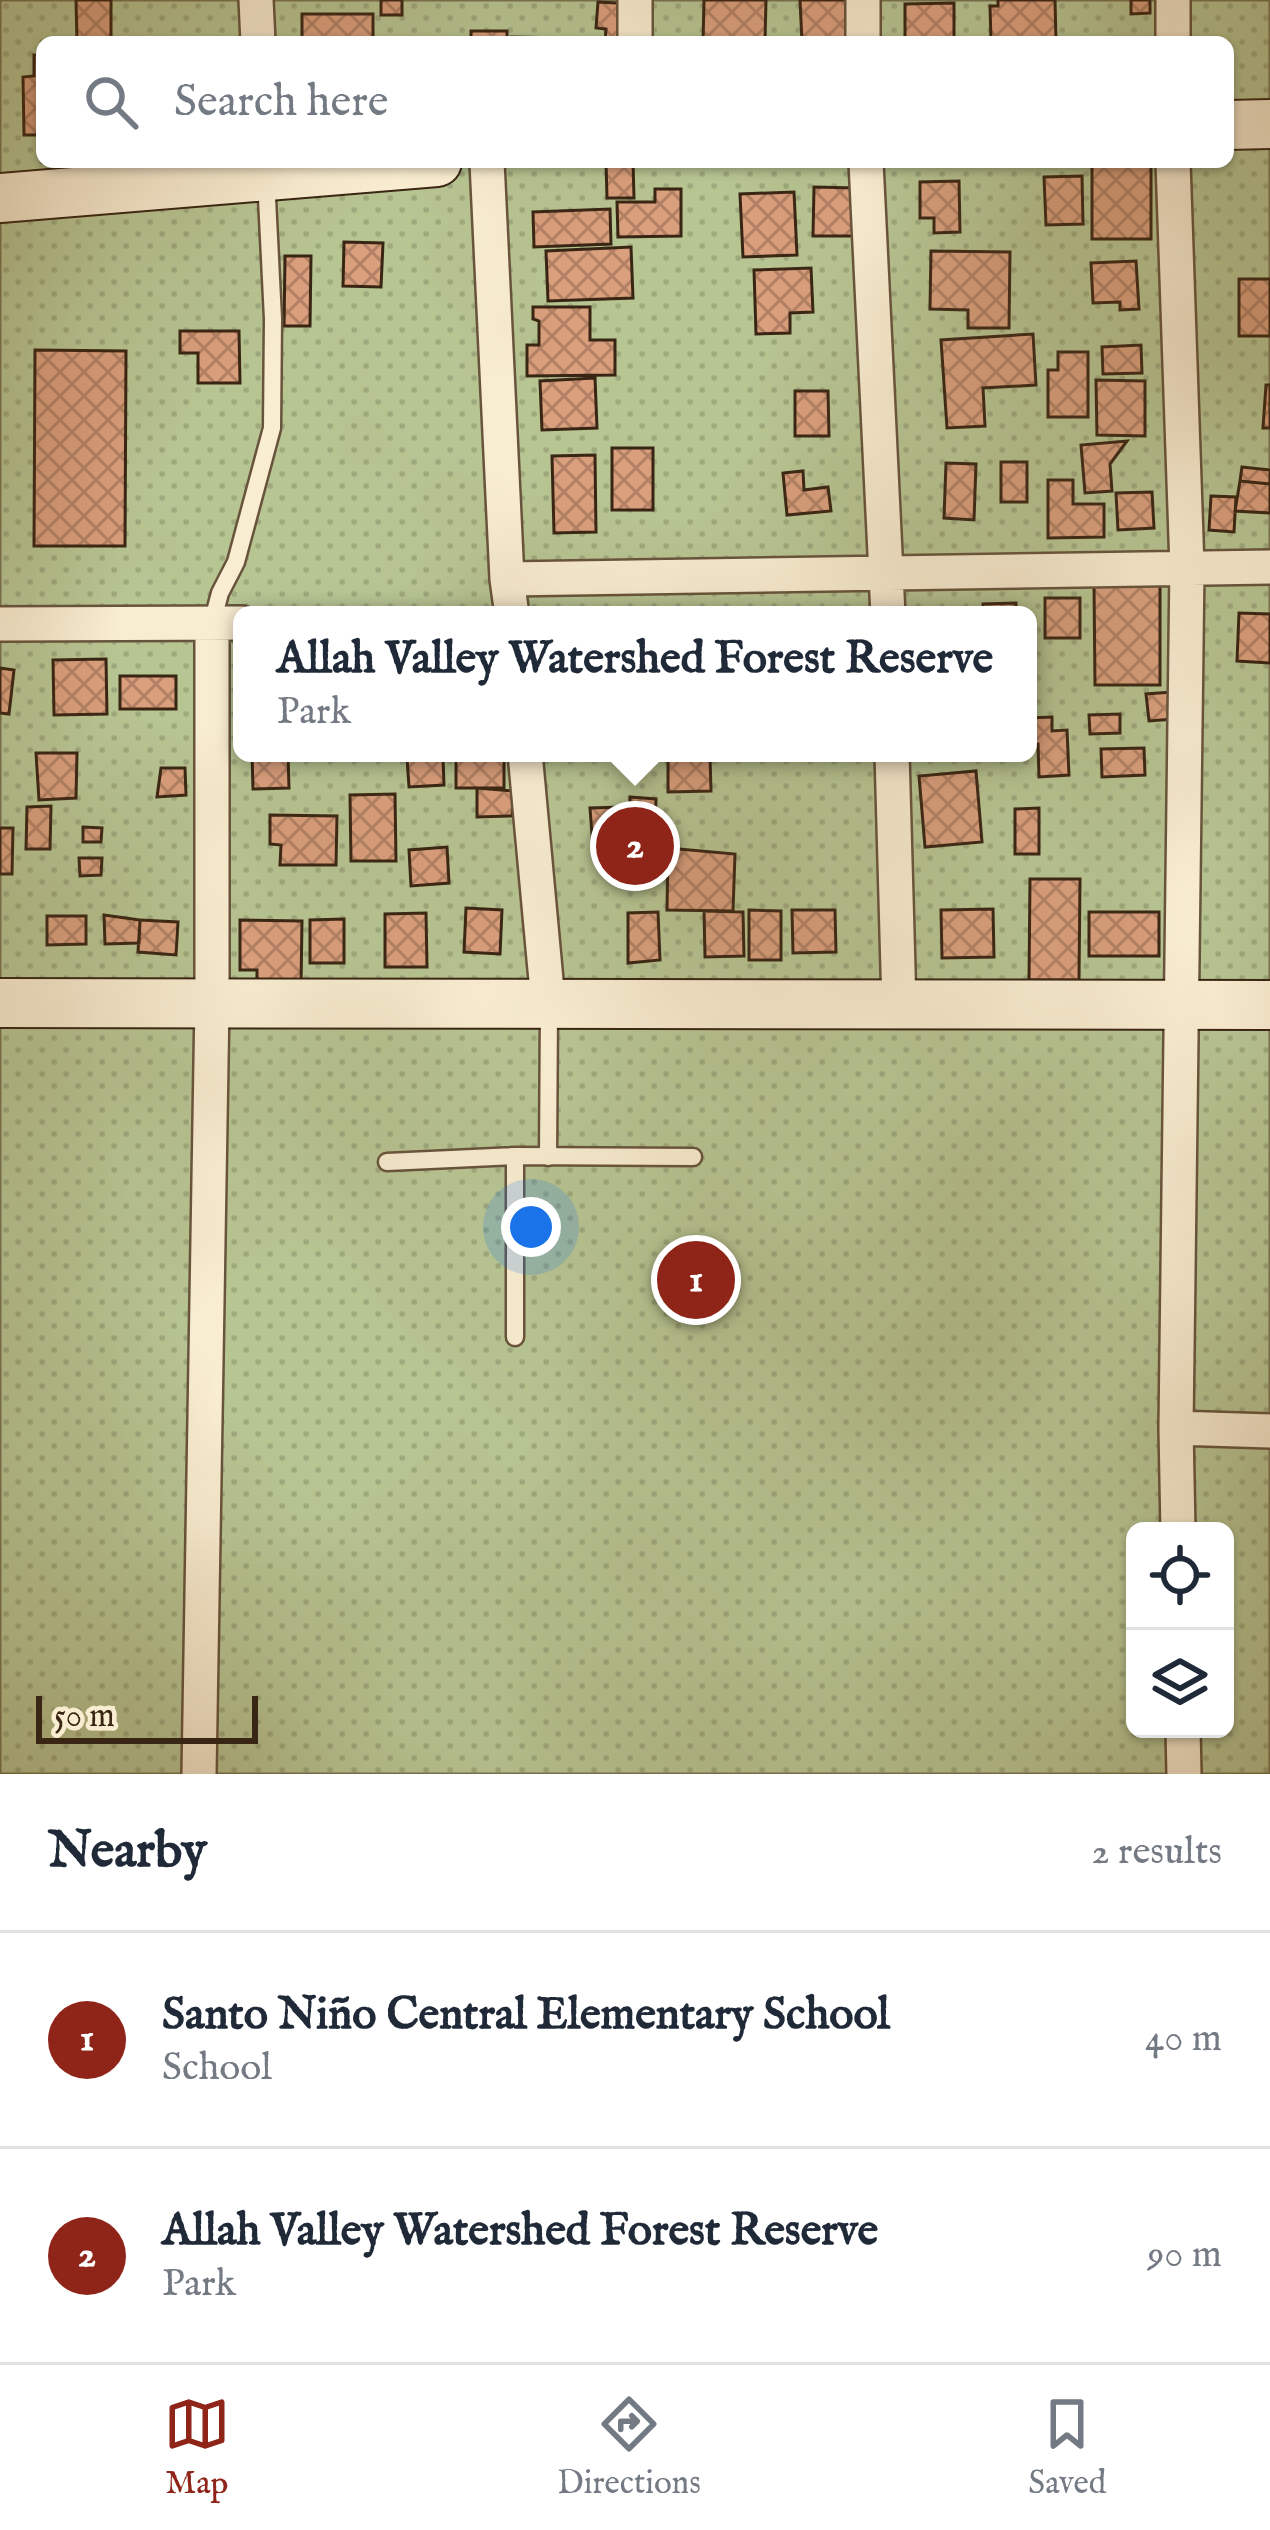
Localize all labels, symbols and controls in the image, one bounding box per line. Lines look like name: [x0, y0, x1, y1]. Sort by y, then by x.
search box: [36, 36, 1234, 168]
icon: search: [78, 69, 144, 135]
text: Search here: [174, 74, 388, 131]
popup: [233, 606, 1037, 762]
text: Allah Valley Watershed Forest Reserve: [277, 631, 993, 688]
text: Park: [277, 688, 351, 737]
pin: 2: [596, 801, 674, 891]
your location: [501, 1197, 561, 1257]
pin: 1: [657, 1235, 735, 1325]
map controls: [1126, 1522, 1234, 1738]
button: locate: [1126, 1522, 1234, 1630]
button: layers: [1126, 1630, 1234, 1738]
scale bar: [36, 1690, 258, 1743]
text: 50 m: [54, 1696, 115, 1738]
text: Nearby: [48, 1820, 207, 1885]
text: 2 results: [1091, 1828, 1222, 1877]
text: Santo Niño Central Elementary School: [162, 1987, 890, 2044]
text: 1: [80, 2015, 94, 2064]
text: 40 m: [1145, 2015, 1222, 2064]
text: School: [162, 2044, 272, 2093]
text: Allah Valley Watershed Forest Reserve: [162, 2203, 878, 2260]
text: 2: [78, 2231, 96, 2280]
text: 90 m: [1147, 2231, 1222, 2280]
text: Park: [162, 2260, 236, 2309]
tab: Map: [164, 2391, 230, 2505]
tab: Directions: [557, 2391, 701, 2505]
tab: Saved: [1028, 2391, 1106, 2505]

